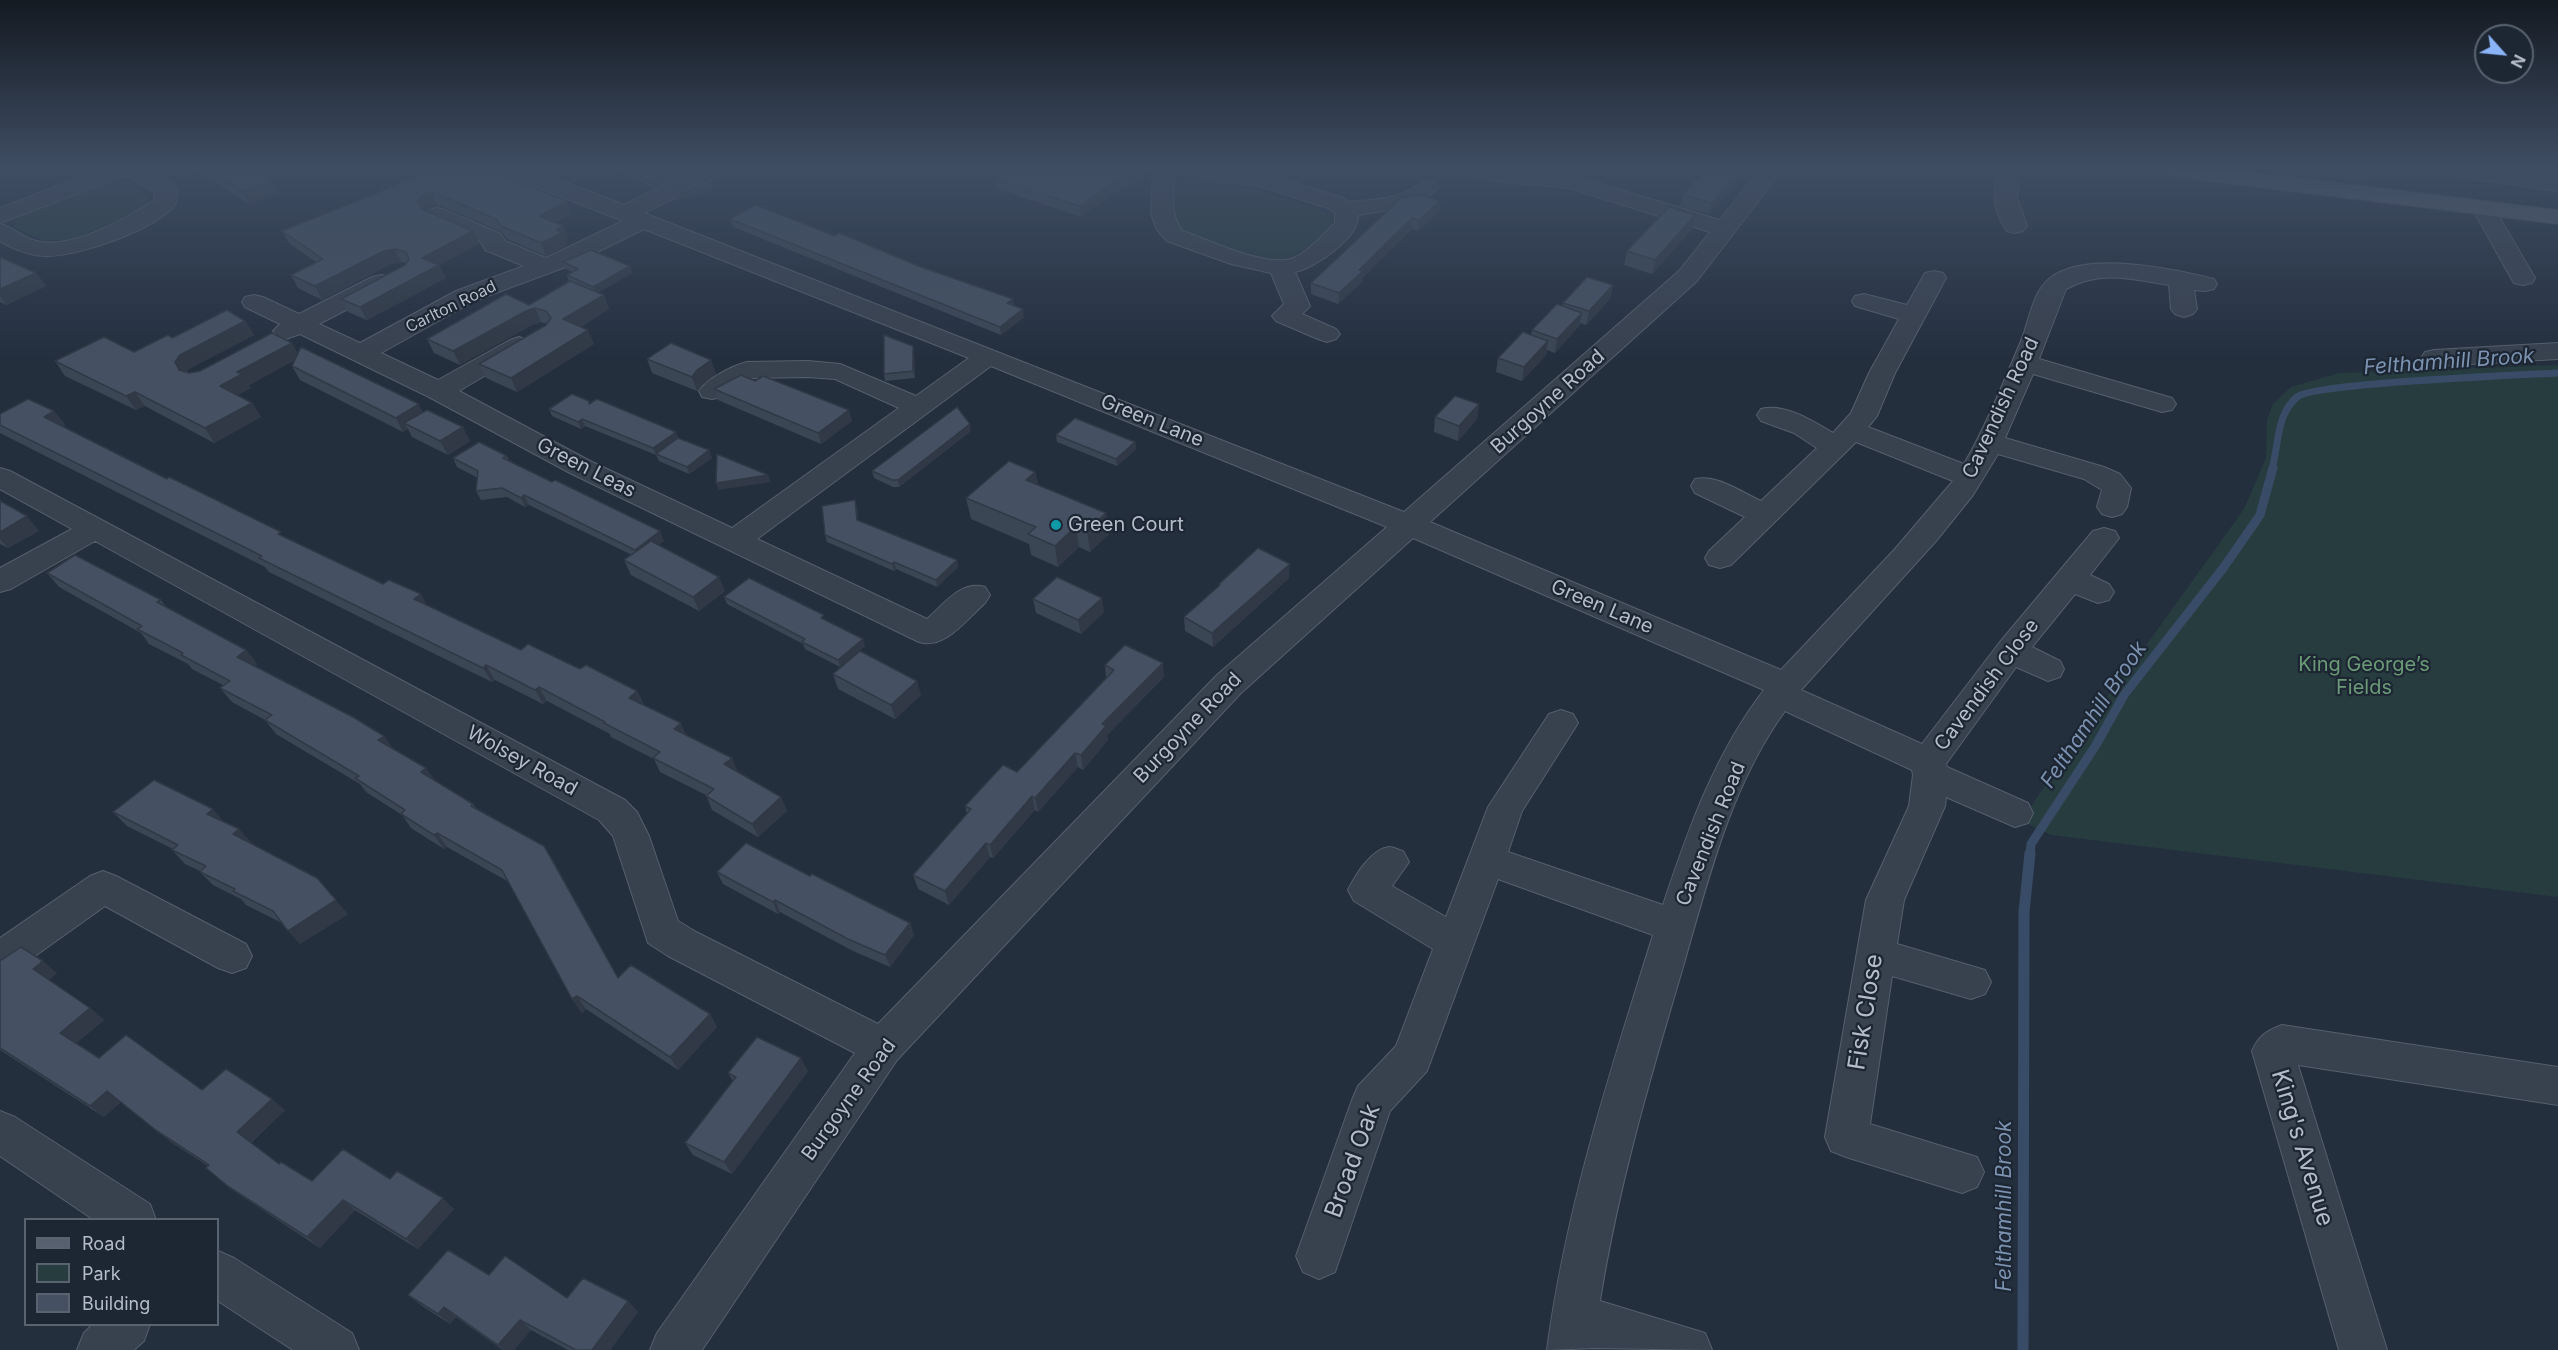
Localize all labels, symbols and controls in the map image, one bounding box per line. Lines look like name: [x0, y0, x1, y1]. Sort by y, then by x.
north arrow: [2474, 24, 2534, 84]
text: N: [2507, 51, 2530, 71]
street label: Carlton Road: [403, 277, 499, 337]
street label: Cavendish Road: [1958, 333, 2044, 483]
water label: Felthamhill Brook: [2363, 343, 2535, 381]
street label: Burgoyne Road: [1486, 345, 1610, 459]
street label: Green Lane: [1097, 389, 1207, 453]
street label: Green Leas: [533, 433, 639, 503]
place label: Green Court: [1068, 513, 1184, 537]
marker: Green Court: [1049, 518, 1063, 532]
street label: Green Lane: [1547, 575, 1657, 639]
street label: Cavendish Close: [1930, 614, 2044, 756]
water label: Felthamhill Brook: [2036, 637, 2152, 793]
park label: King George’s Fields: [2298, 653, 2430, 700]
street label: Burgoyne Road: [1129, 668, 1247, 788]
street label: Wolsey Road: [463, 721, 581, 801]
street label: Cavendish Road: [1671, 758, 1751, 910]
street label: Fisk Close: [1843, 952, 1889, 1072]
street label: Burgoyne Road: [797, 1034, 901, 1166]
street label: King's Avenue: [2265, 1066, 2339, 1230]
street label: Broad Oak: [1319, 1100, 1387, 1222]
water label: Felthamhill Brook: [1992, 1120, 2018, 1292]
legend: [24, 1218, 219, 1326]
text: Road: [82, 1233, 125, 1254]
text: Park: [82, 1263, 121, 1284]
text: Building: [82, 1293, 150, 1314]

